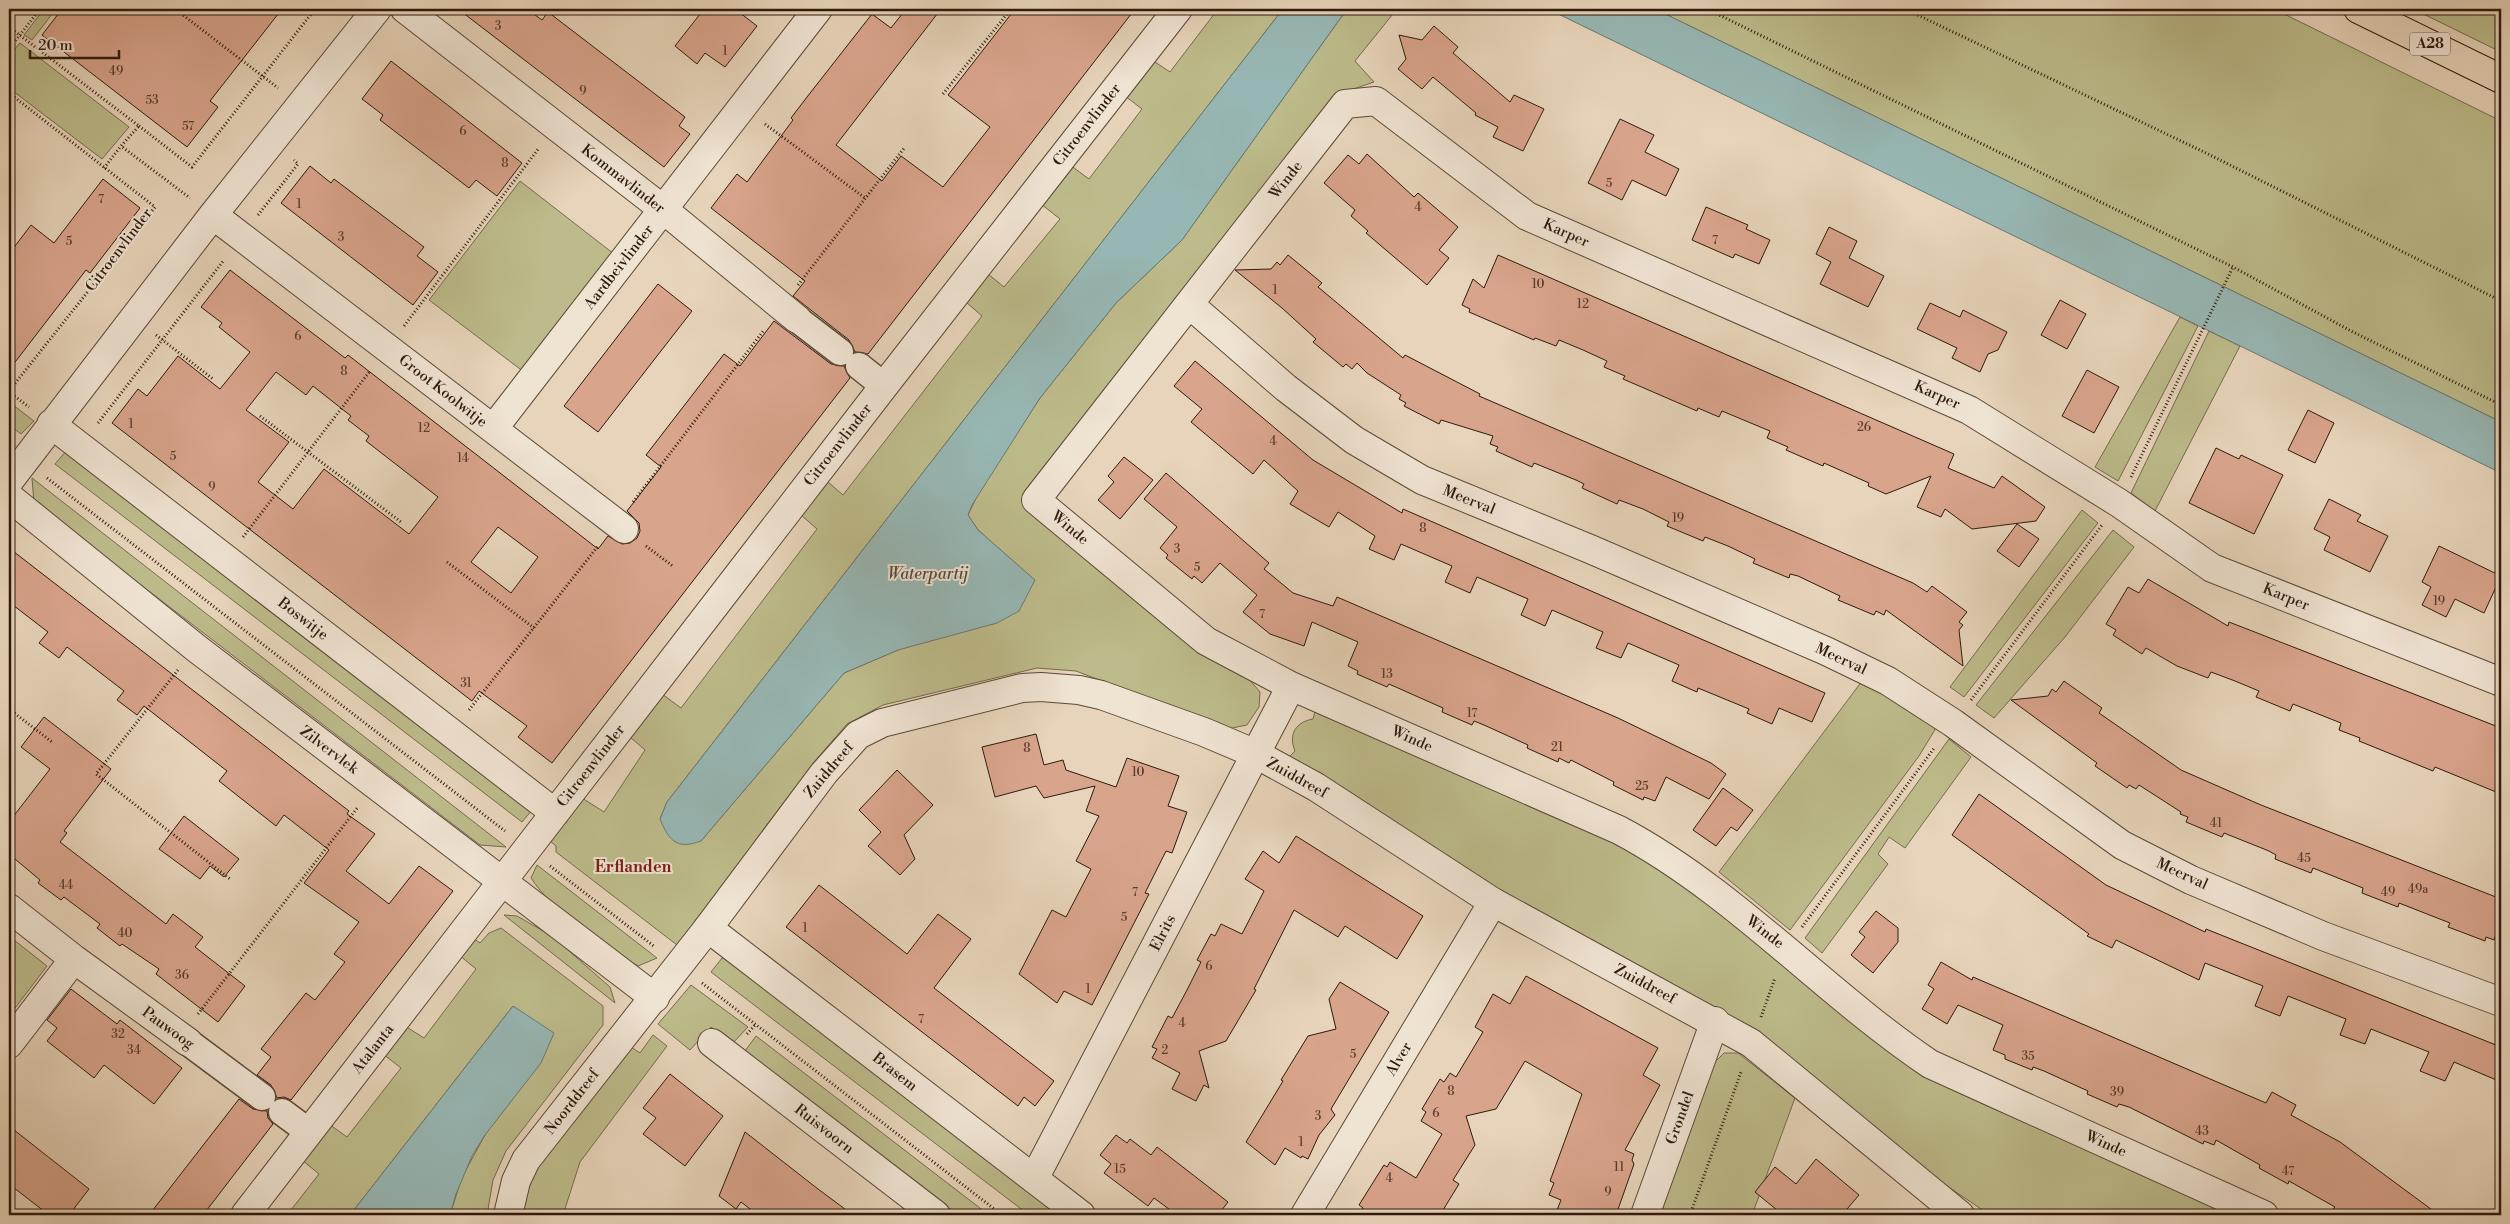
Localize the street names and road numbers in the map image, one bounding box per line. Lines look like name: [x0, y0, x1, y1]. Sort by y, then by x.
road number: A28: [2410, 33, 2450, 56]
street label: Citroenvlinder: [1049, 79, 1126, 170]
street label: Kommavlinder: [577, 140, 669, 218]
street label: Winde: [1265, 157, 1307, 204]
street label: Citroenvlinder: [81, 204, 157, 296]
street label: Karper: [1540, 214, 1593, 252]
street label: Aardbeivlinder: [579, 220, 658, 314]
street label: Groot Koolwitje: [395, 350, 491, 432]
street label: Karper: [1911, 376, 1964, 414]
street label: Citroenvlinder: [800, 399, 877, 490]
street label: Meerval: [1440, 481, 1499, 519]
street label: Winde: [1047, 506, 1093, 549]
street label: Karper: [2260, 579, 2313, 615]
street label: Boswitje: [273, 593, 332, 645]
street label: Meerval: [1812, 639, 1870, 679]
street label: Citroenvlinder: [553, 720, 630, 811]
street label: Winde: [1388, 721, 1436, 756]
street label: Zilvervlek: [296, 722, 363, 779]
street label: Zuiddreef: [800, 738, 858, 802]
street label: Zuiddreef: [1263, 753, 1332, 803]
street label: Meerval: [2153, 854, 2211, 894]
street label: Winde: [1741, 911, 1788, 953]
street label: Elrits: [1146, 912, 1180, 954]
street label: Zuiddreef: [1611, 960, 1680, 1008]
street label: Pauwoog: [138, 1003, 198, 1054]
street label: Atalanta: [347, 1020, 398, 1078]
street label: Alver: [1381, 1038, 1417, 1080]
street label: Brasem: [868, 1048, 921, 1095]
street label: Noorddreef: [540, 1065, 604, 1139]
street label: Grondel: [1662, 1088, 1699, 1147]
street label: Ruisvoorn: [790, 1100, 858, 1158]
street label: Winde: [2082, 1126, 2130, 1161]

